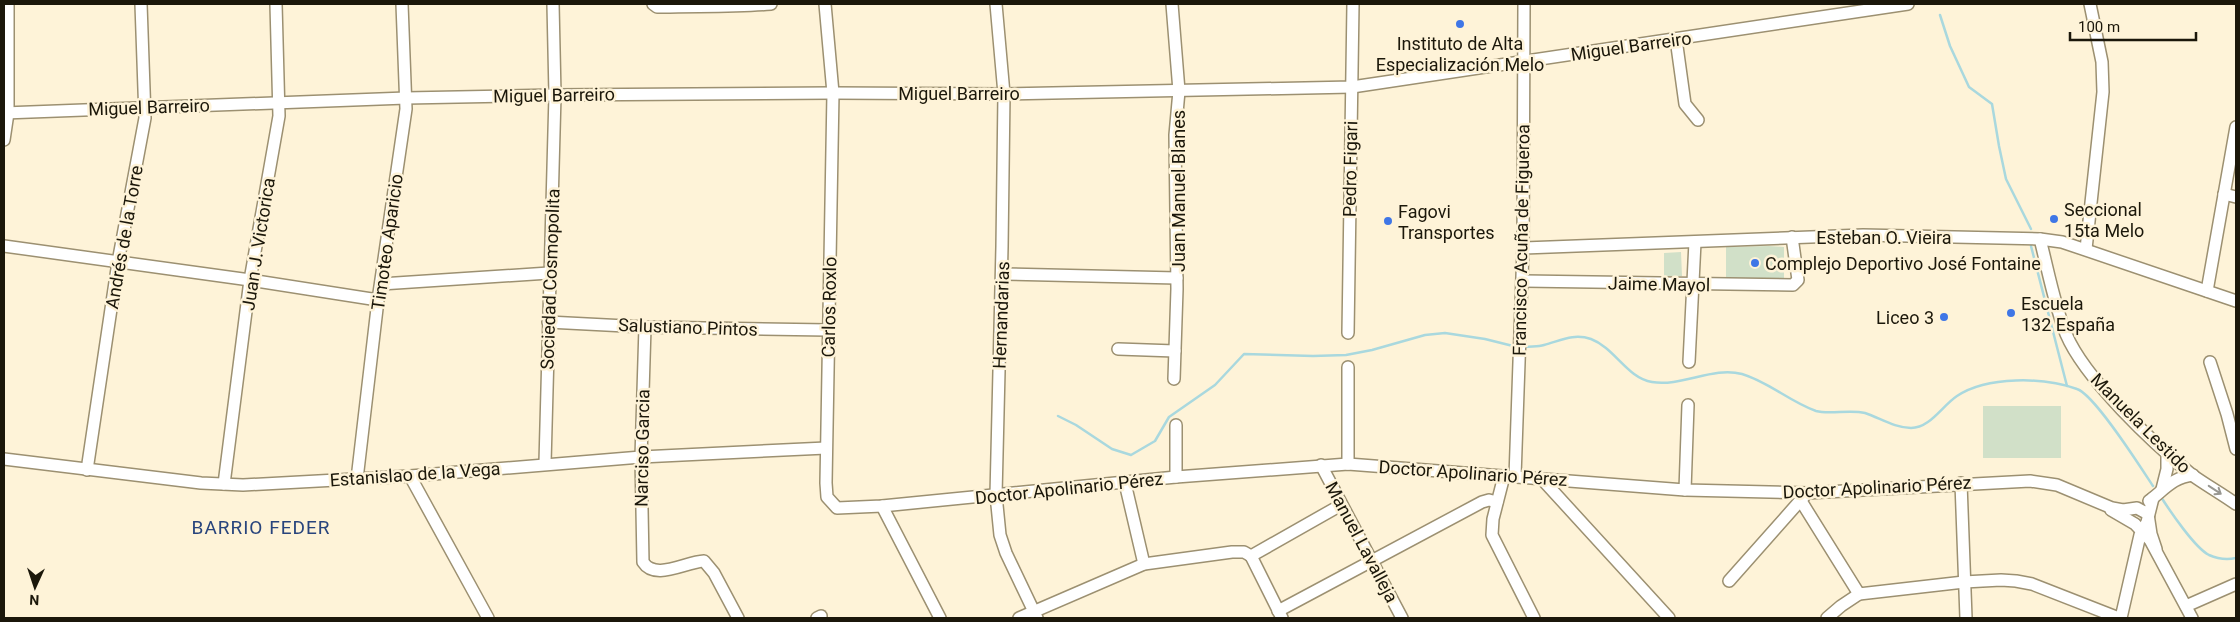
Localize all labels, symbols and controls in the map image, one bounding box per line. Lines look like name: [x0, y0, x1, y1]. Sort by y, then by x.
scale bar: [2070, 10, 2196, 42]
marker: Instituto de Alta Especialización Melo: [1454, 18, 1466, 30]
text: 100 m: [2078, 18, 2120, 36]
street label: Miguel Barreiro: [1569, 27, 1693, 65]
place label: Instituto de Alta Especialización Melo: [1376, 33, 1544, 75]
street label: Miguel Barreiro: [493, 83, 615, 107]
street label: Miguel Barreiro: [898, 83, 1020, 104]
street label: Miguel Barreiro: [88, 94, 210, 120]
street label: Juan Manuel Blanes: [1168, 110, 1189, 272]
street label: Pedro Figari: [1339, 121, 1361, 217]
street label: Francisco Acuña de Figueroa: [1508, 124, 1534, 356]
street label: Andrés de la Torre: [101, 164, 147, 310]
street label: Timoteo Aparicio: [367, 172, 407, 312]
street label: Juan J. Victorica: [237, 176, 279, 312]
street label: Sociedad Cosmopolita: [536, 188, 564, 370]
place label: Seccional 15ta Melo: [2064, 199, 2144, 241]
place label: Fagovi Transportes: [1398, 201, 1495, 243]
marker: Seccional 15ta Melo: [2048, 213, 2060, 225]
marker: Fagovi Transportes: [1382, 215, 1394, 227]
street label: Esteban O. Vieira: [1816, 227, 1952, 248]
place label: Complejo Deportivo José Fontaine: [1765, 253, 2041, 274]
street label: Carlos Roxlo: [818, 256, 840, 358]
marker: Complejo Deportivo José Fontaine: [1749, 257, 1761, 269]
street label: Hernandarias: [989, 261, 1013, 369]
street label: Jaime Mayol: [1608, 273, 1710, 295]
place label: Escuela 132 España: [2021, 293, 2115, 335]
place label: Liceo 3: [1876, 307, 1934, 328]
marker: Escuela 132 España: [2005, 307, 2017, 319]
marker: Liceo 3: [1938, 311, 1950, 323]
street label: Salustiano Pintos: [618, 314, 758, 340]
street label: Manuela Lestido: [2087, 369, 2195, 477]
street label: Narciso Garcia: [630, 389, 654, 507]
street label: Doctor Apolinario Pérez: [1378, 456, 1568, 490]
street label: Estanislao de la Vega: [329, 458, 501, 490]
street label: Doctor Apolinario Pérez: [974, 468, 1164, 508]
street label: Doctor Apolinario Pérez: [1782, 472, 1972, 502]
street label: Manuel Lavalleja: [1321, 478, 1403, 606]
one-way arrow: [2207, 485, 2221, 495]
district label: BARRIO FEDER: [192, 516, 330, 539]
north arrow: [10, 562, 60, 612]
text: N: [29, 592, 40, 608]

